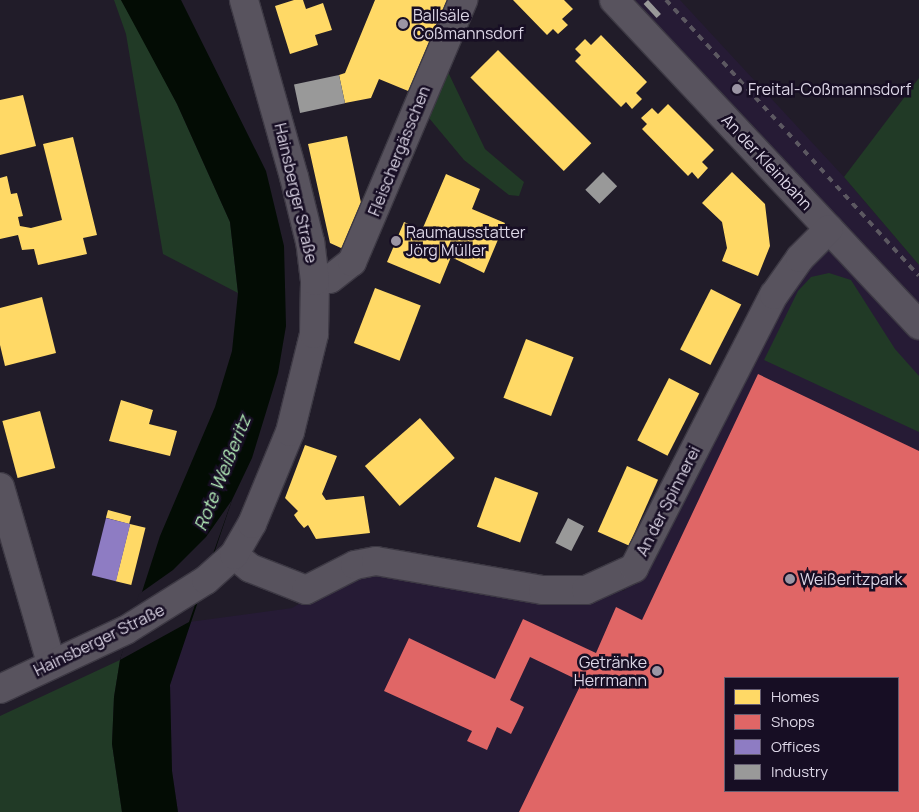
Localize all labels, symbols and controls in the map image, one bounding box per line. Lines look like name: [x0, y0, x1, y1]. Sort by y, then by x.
place label: Ballsäle Coßmannsdorf: [413, 5, 524, 43]
marker: Ballsäle Coßmannsdorf: [397, 18, 409, 30]
place label: Freital-Coßmannsdorf: [748, 79, 911, 99]
marker: Freital-Coßmannsdorf: [730, 82, 744, 96]
street label: Fleischergässchen: [364, 83, 434, 219]
street label: An der Kleinbahn: [718, 110, 816, 214]
street label: Hainsberger Straße: [271, 121, 321, 265]
place label: Raumausstatter Jörg Müller: [406, 222, 526, 260]
marker: Raumausstatter Jörg Müller: [390, 235, 402, 247]
water label: Rote Weißeritz: [189, 412, 255, 534]
street label: An der Spinnerei: [632, 443, 704, 559]
place label: Weißeritzpark: [800, 569, 902, 589]
marker: Weißeritzpark: [784, 573, 796, 585]
street label: Hainsberger Straße: [30, 600, 168, 680]
place label: Getränke Herrmann: [574, 652, 647, 690]
marker: Getränke Herrmann: [651, 665, 663, 677]
legend: [724, 677, 899, 792]
text: Homes: [771, 686, 819, 707]
text: Shops: [771, 711, 815, 732]
text: Offices: [771, 736, 820, 757]
text: Industry: [771, 761, 828, 782]

